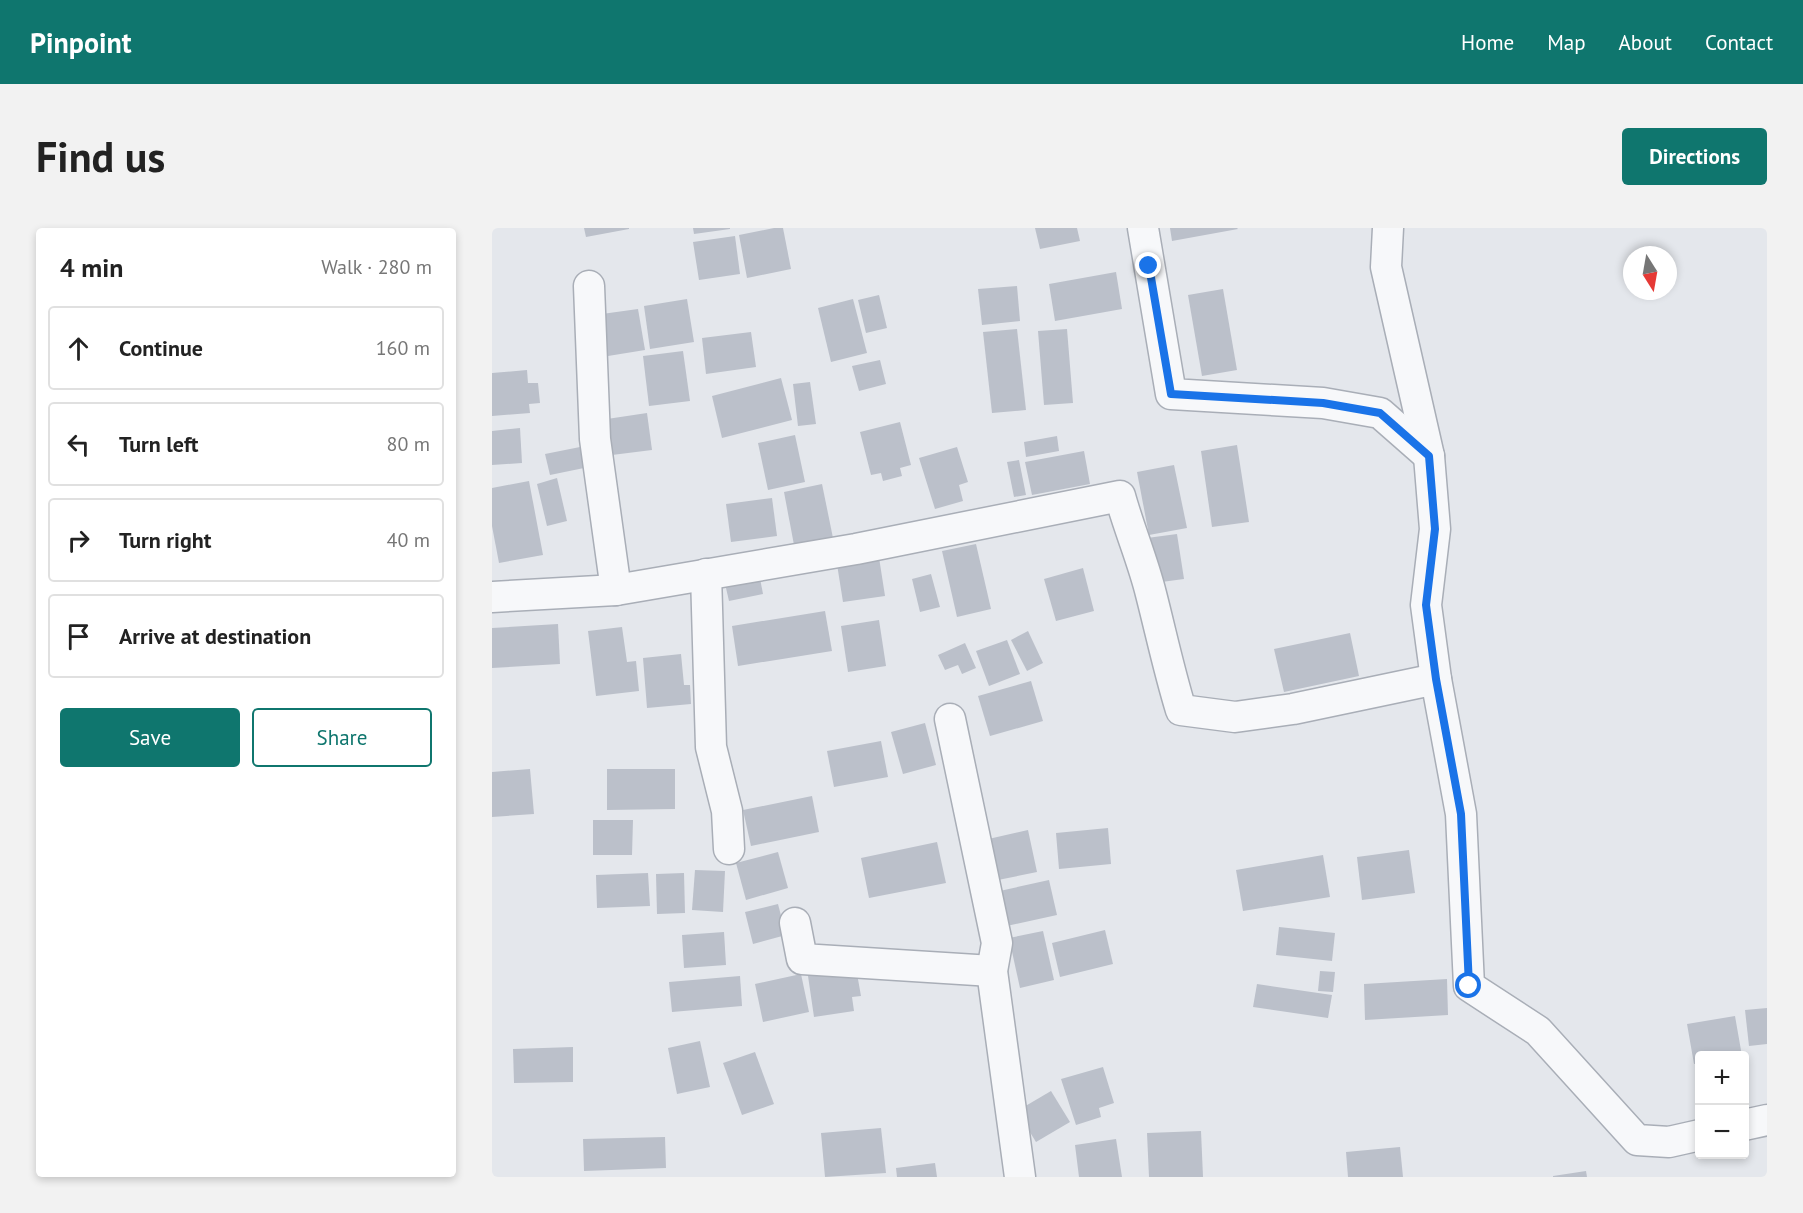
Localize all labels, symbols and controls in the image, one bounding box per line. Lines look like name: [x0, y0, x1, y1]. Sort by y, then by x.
text: Pinpoint: [30, 24, 132, 61]
text: Home: [1461, 29, 1514, 56]
text: Map: [1547, 29, 1586, 56]
text: About: [1619, 29, 1672, 56]
text: Contact: [1705, 29, 1773, 56]
button: Directions: [1622, 128, 1767, 185]
text: Find us: [36, 129, 165, 184]
north arrow: [1623, 246, 1677, 300]
text: 4 min: [60, 251, 123, 284]
route end: [1135, 252, 1161, 278]
text: Walk · 280 m: [321, 254, 432, 280]
icon: ahead: [62, 332, 95, 365]
text: Continue: [119, 334, 203, 362]
text: 160 m: [376, 335, 430, 361]
icon: left: [62, 428, 95, 461]
text: Turn left: [119, 430, 199, 458]
text: 80 m: [387, 431, 430, 457]
icon: right: [62, 524, 95, 557]
text: Turn right: [119, 526, 211, 554]
text: 40 m: [387, 527, 430, 553]
icon: arrive: [62, 620, 95, 653]
text: Arrive at destination: [119, 622, 311, 650]
button: Save: [60, 708, 240, 767]
button: Share: [252, 708, 432, 767]
route start: [1455, 972, 1481, 998]
map controls: [1695, 1051, 1749, 1159]
button: +: [1695, 1051, 1749, 1105]
button: −: [1695, 1105, 1749, 1159]

